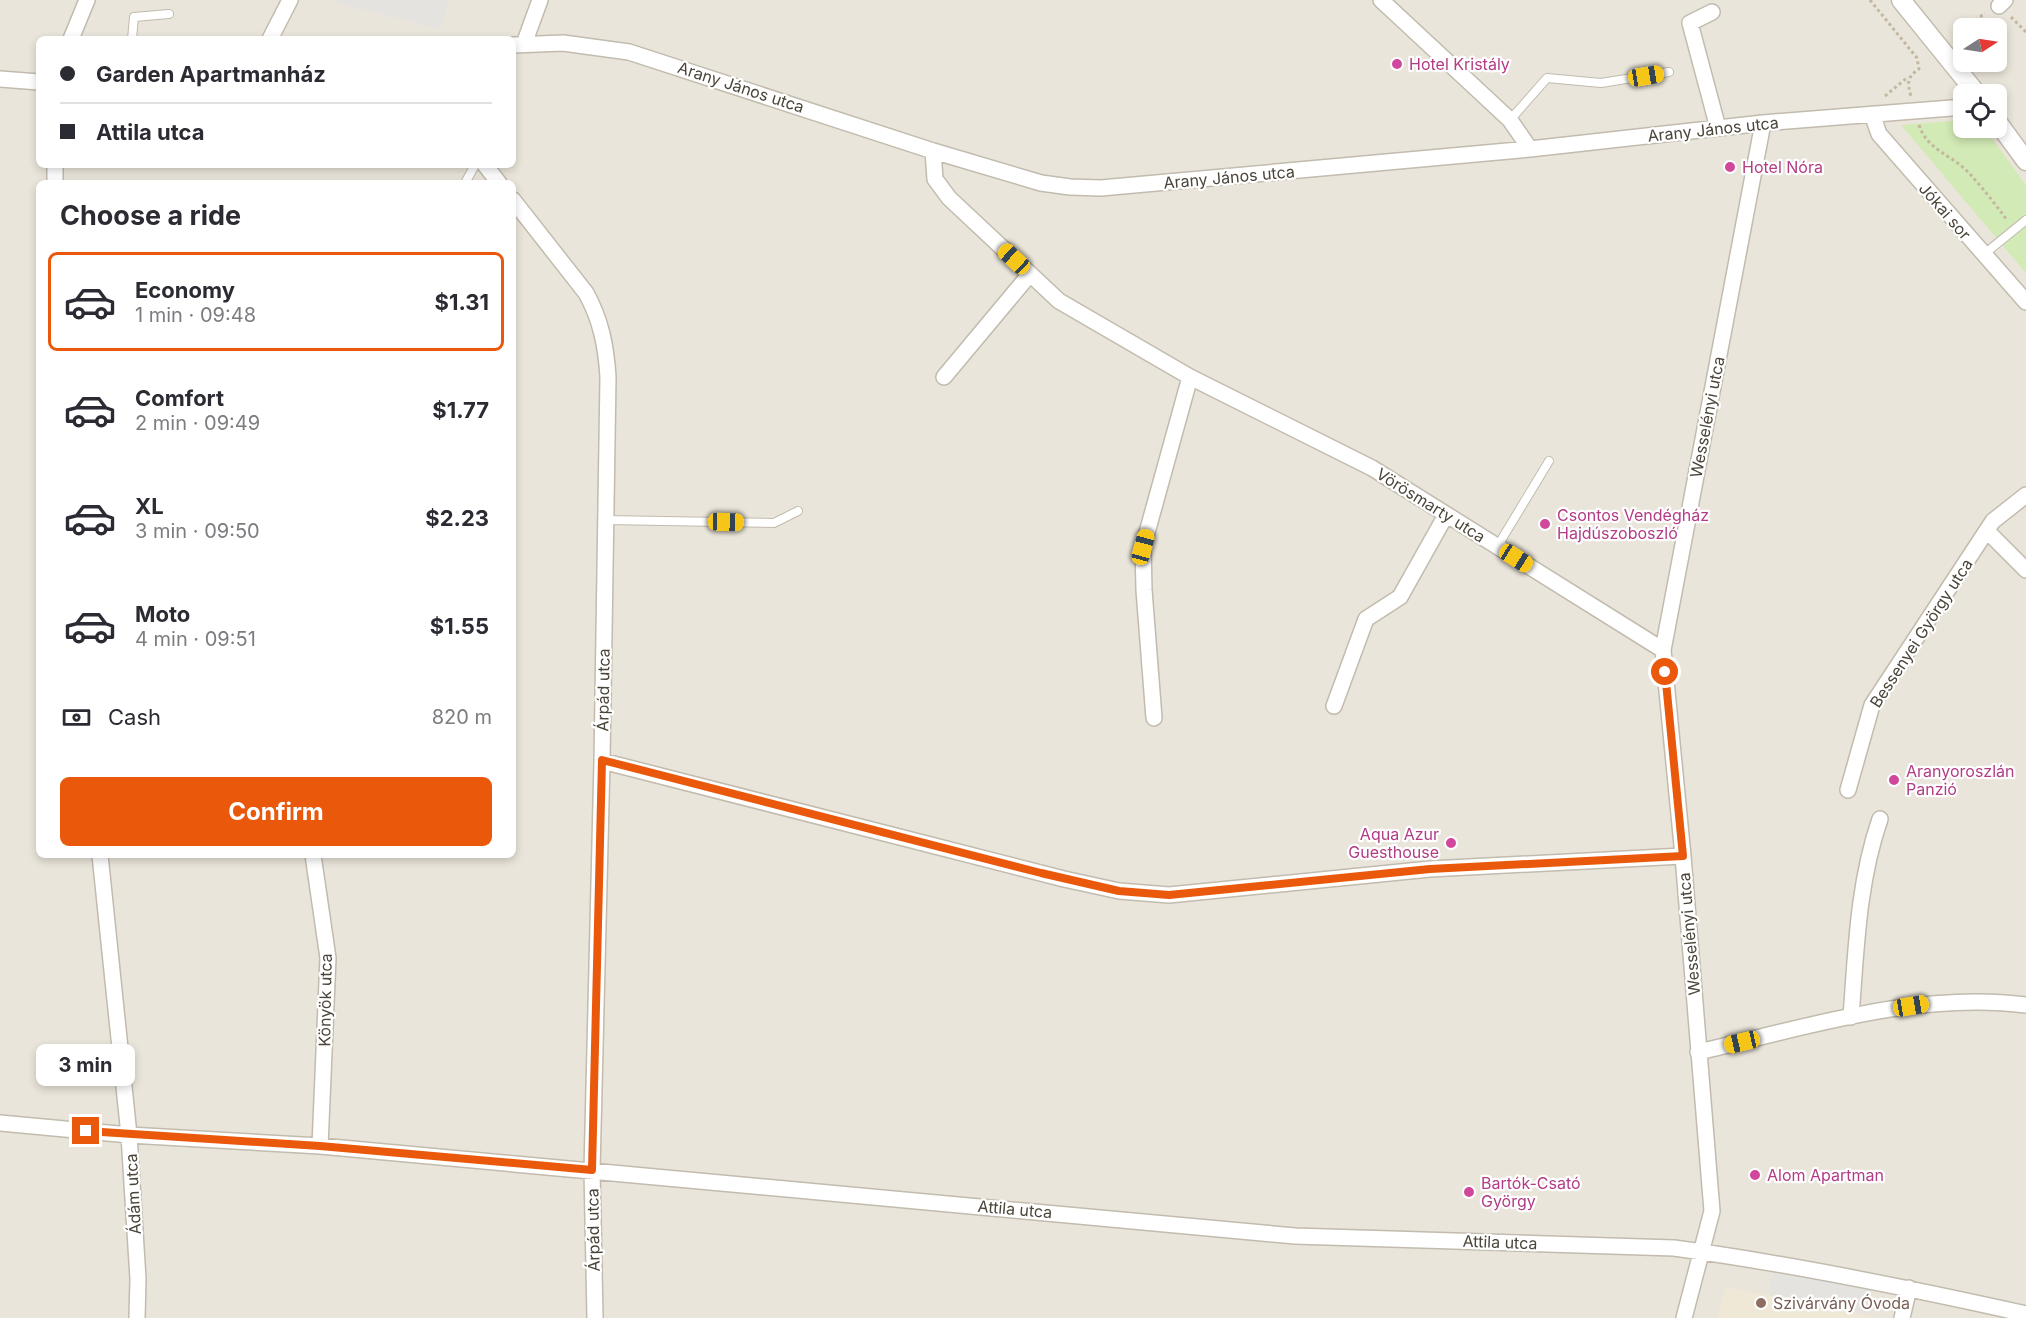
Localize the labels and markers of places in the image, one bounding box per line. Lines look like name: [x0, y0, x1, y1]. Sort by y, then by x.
place label: Hotel Kristály: [1409, 54, 1510, 74]
marker: Hotel Kristály: [1390, 57, 1404, 71]
place label: Hotel Nóra: [1742, 157, 1823, 177]
marker: Hotel Nóra: [1723, 160, 1737, 174]
place label: Csontos Vendégház Hajdúszoboszló: [1557, 505, 1709, 543]
marker: Csontos Vendégház Hajdúszoboszló: [1538, 517, 1552, 531]
place label: Aranyoroszlán Panzió: [1906, 761, 2014, 799]
marker: Aranyoroszlán Panzió: [1887, 773, 1901, 787]
place label: Aqua Azur Guesthouse: [1348, 824, 1439, 862]
marker: Aqua Azur Guesthouse: [1444, 836, 1458, 850]
place label: Alom Apartman: [1767, 1165, 1884, 1185]
marker: Alom Apartman: [1748, 1168, 1762, 1182]
place label: Bartók-Csató György: [1481, 1173, 1581, 1211]
marker: Bartók-Csató György: [1462, 1185, 1476, 1199]
place label: Szivárvány Óvoda: [1773, 1293, 1910, 1313]
marker: Szivárvány Óvoda: [1754, 1296, 1768, 1310]

